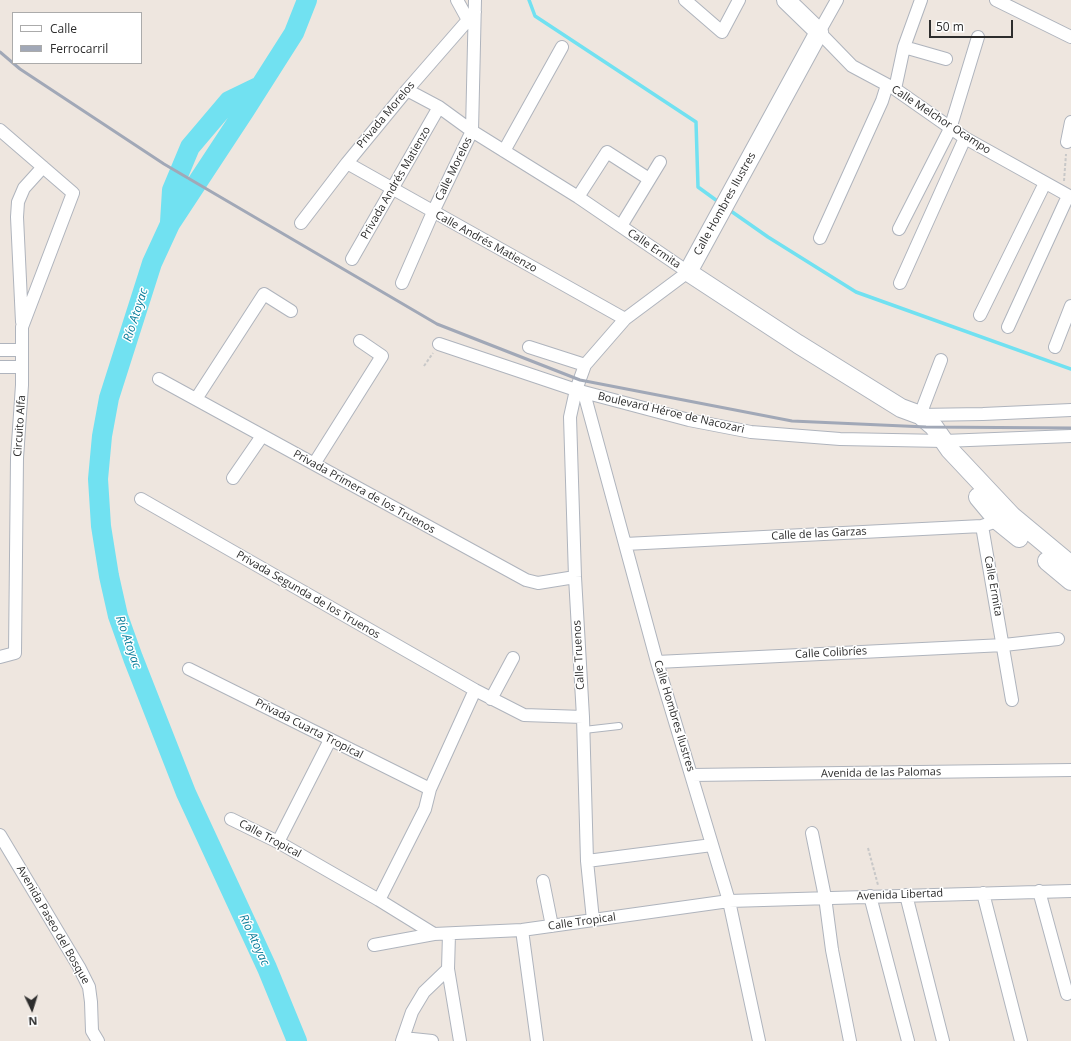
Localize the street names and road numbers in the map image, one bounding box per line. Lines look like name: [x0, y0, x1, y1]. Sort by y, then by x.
street label: Privada Morelos: [354, 79, 418, 151]
street label: Calle Melchor Ocampo: [889, 83, 993, 157]
street label: Privada Andrés Matienzo: [358, 124, 434, 242]
street label: Calle Morelos: [433, 135, 475, 203]
street label: Calle Hombres Ilustres: [691, 150, 759, 258]
street label: Calle Andrés Matienzo: [433, 209, 539, 275]
street label: Calle Ermita: [625, 226, 683, 272]
street label: Boulevard Héroe de Nacozari: [596, 390, 746, 436]
street label: Circuito Alfa: [11, 395, 29, 457]
street label: Privada Primera de los Truenos: [291, 447, 437, 537]
street label: Calle de las Garzas: [771, 525, 867, 543]
street label: Privada Segunda de los Truenos: [234, 548, 382, 642]
street label: Calle Ermita: [981, 555, 1005, 617]
street label: Calle Truenos: [571, 620, 587, 690]
street label: Calle Colibríes: [795, 645, 867, 661]
street label: Calle Hombres Ilustres: [651, 659, 697, 773]
street label: Privada Cuarta Tropical: [253, 696, 365, 762]
street label: Avenida de las Palomas: [821, 765, 941, 781]
street label: Calle Tropical: [237, 817, 303, 861]
street label: Avenida Paseo del Bosque: [14, 863, 92, 987]
street label: Avenida Libertad: [857, 887, 943, 903]
street label: Calle Tropical: [547, 911, 617, 933]

